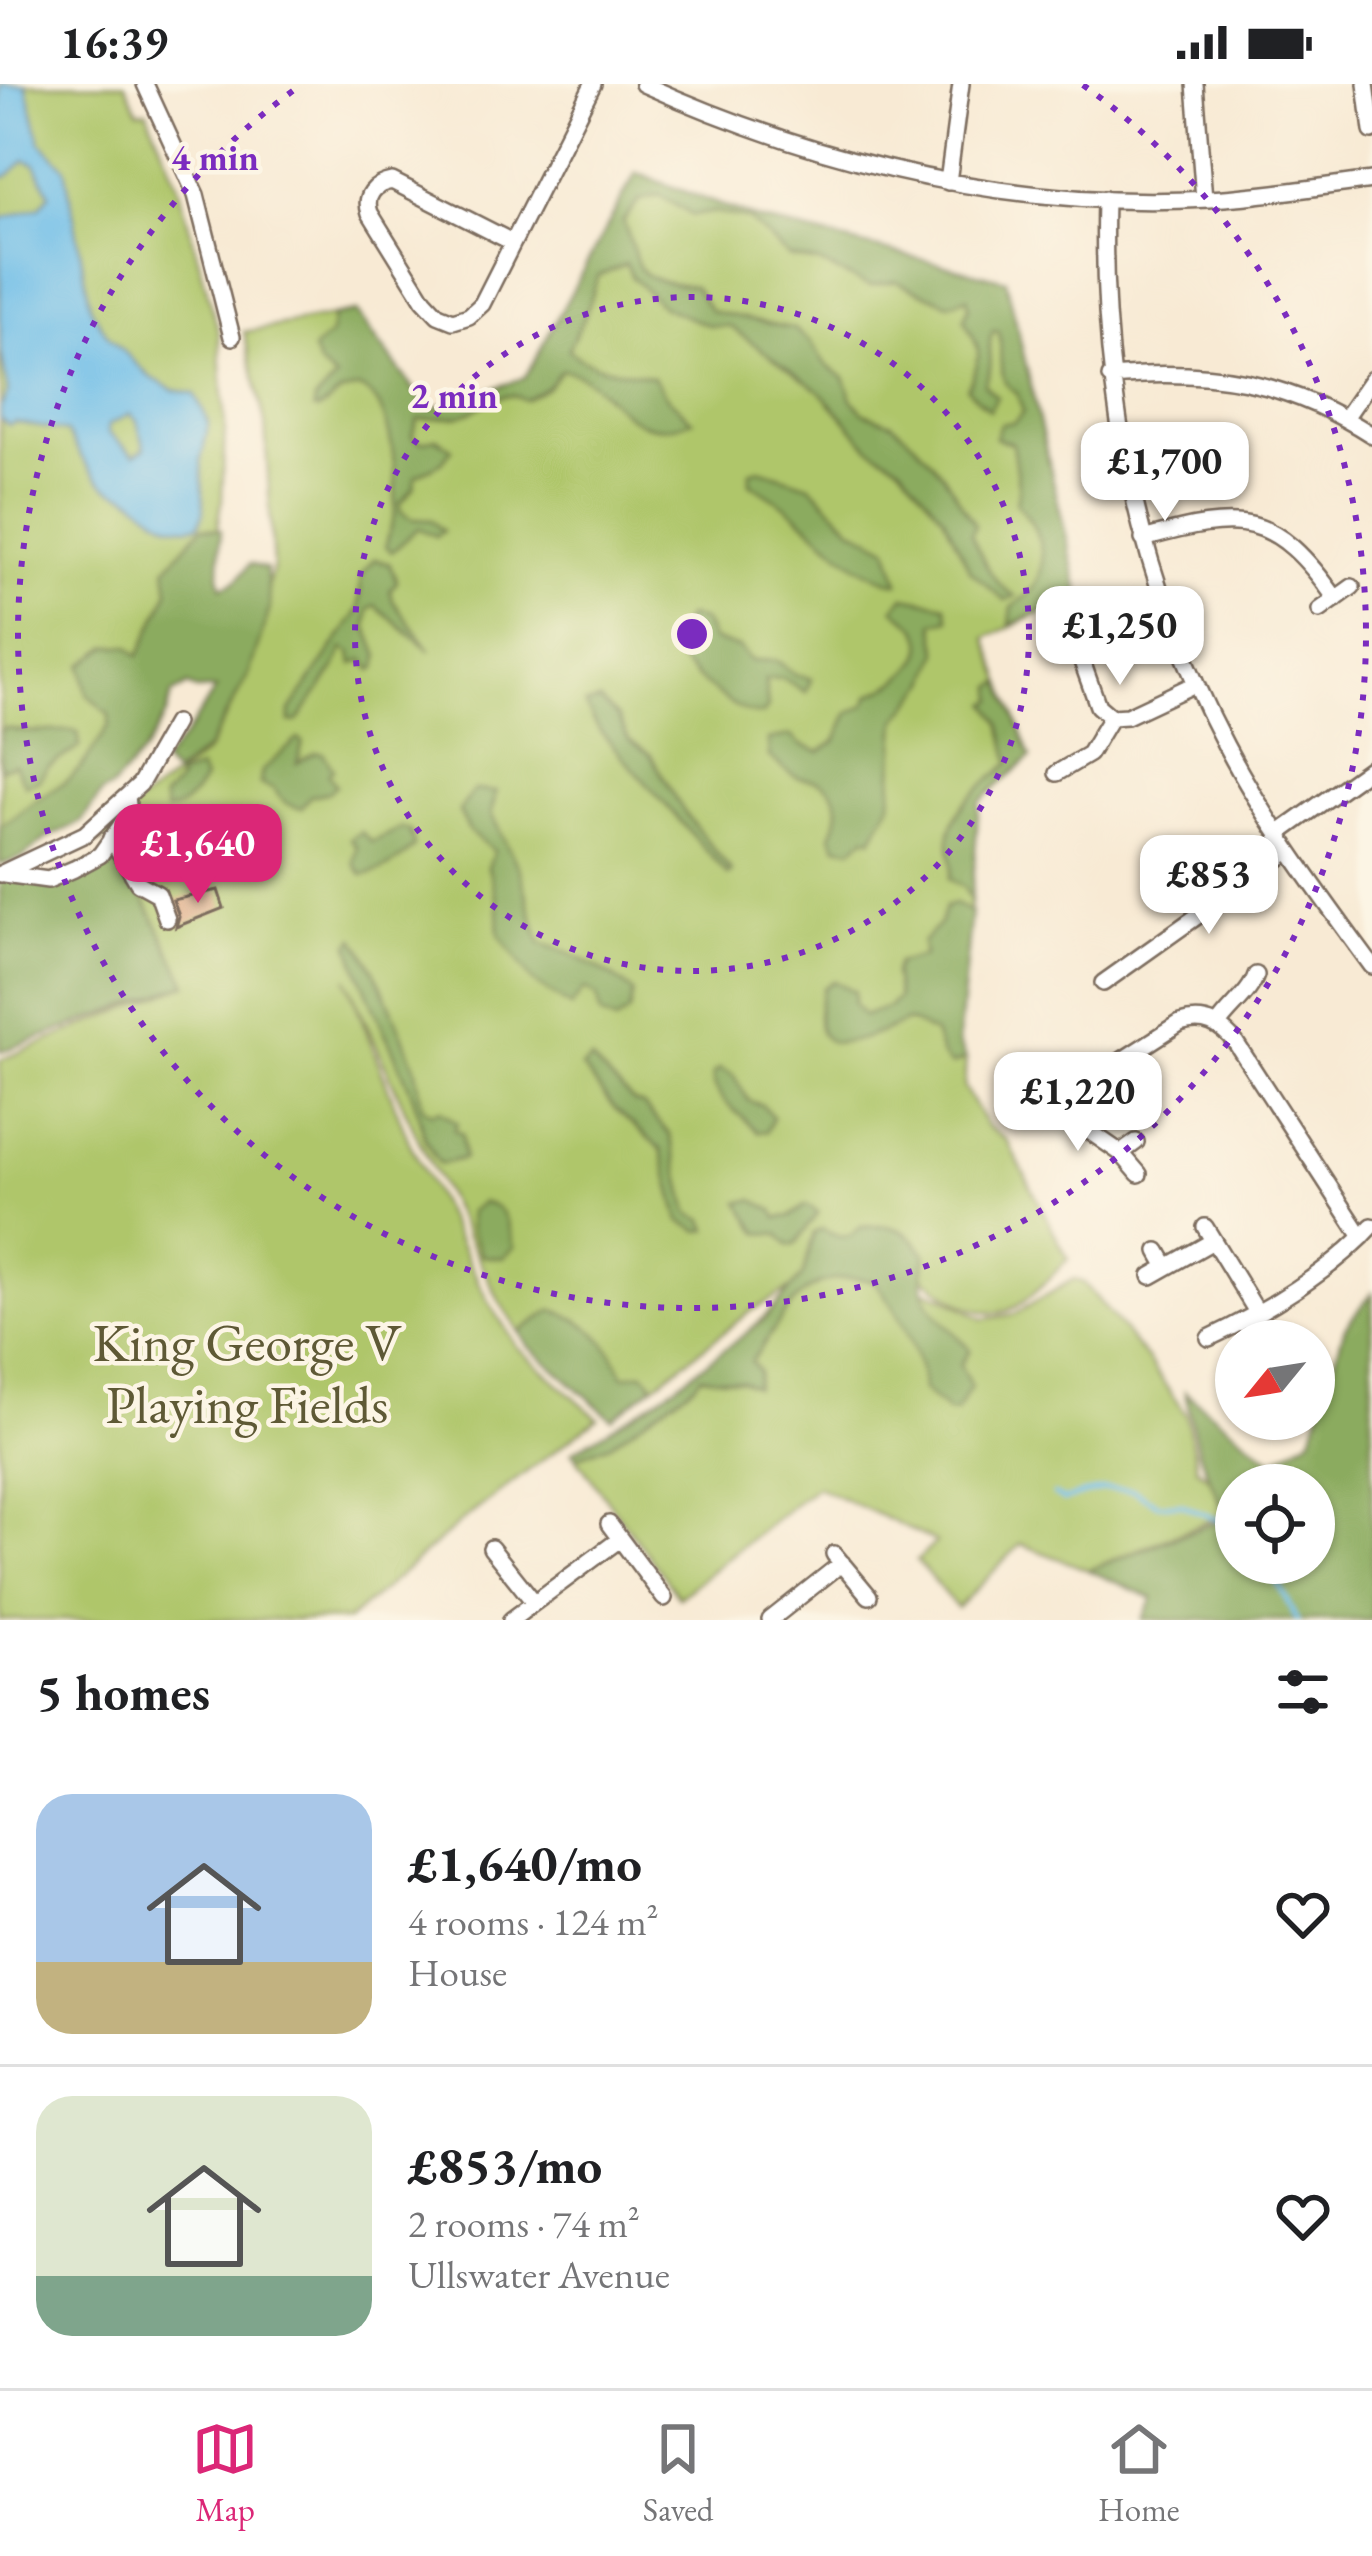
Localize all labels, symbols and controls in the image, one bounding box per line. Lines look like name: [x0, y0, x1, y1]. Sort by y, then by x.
text: 16:39: [60, 13, 168, 71]
text: 4 min: [171, 134, 259, 181]
text: 2 min: [410, 372, 498, 419]
pin: £1,700: [1067, 422, 1263, 524]
text: £1,700: [1108, 435, 1222, 486]
pin: £1,250: [1022, 586, 1218, 688]
text: £1,250: [1063, 599, 1177, 650]
centre of rings: [671, 613, 713, 655]
pin: £1,640: [100, 804, 296, 906]
text: £1,640: [141, 817, 255, 868]
pin: £853: [1138, 835, 1280, 937]
text: £853: [1167, 848, 1251, 899]
pin: £1,220: [980, 1052, 1176, 1154]
text: £1,220: [1021, 1065, 1135, 1116]
park label: King George V Playing Fields: [92, 1307, 402, 1439]
north arrow: [1215, 1320, 1335, 1440]
map controls: [1215, 1320, 1335, 1584]
button: locate: [1215, 1464, 1335, 1584]
text: 5 homes: [36, 1659, 210, 1725]
icon: filters: [1270, 1659, 1336, 1725]
text: £1,640/mo: [408, 1830, 642, 1896]
icon: home: [132, 1842, 276, 1986]
icon: heart: [1270, 1881, 1336, 1947]
text: 4 rooms · 124 m²: [408, 1896, 659, 1947]
text: House: [408, 1947, 507, 1998]
text: £853/mo: [408, 2132, 602, 2198]
icon: home: [132, 2144, 276, 2288]
icon: heart: [1270, 2183, 1336, 2249]
text: 2 rooms · 74 m²: [408, 2198, 640, 2249]
text: Ullswater Avenue: [408, 2249, 670, 2300]
tab: Map: [192, 2416, 258, 2531]
tab: Saved: [643, 2416, 714, 2531]
tab: Home: [1098, 2416, 1180, 2531]

